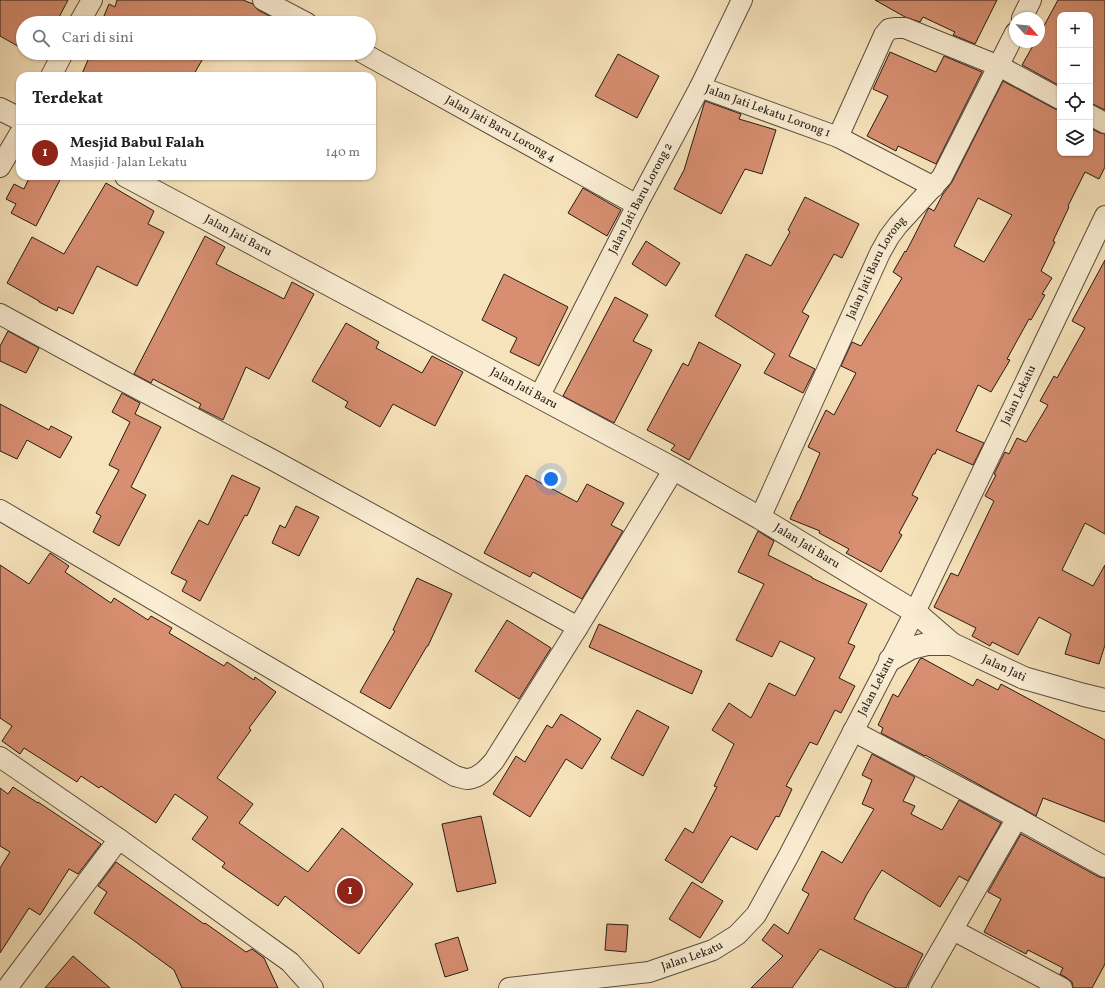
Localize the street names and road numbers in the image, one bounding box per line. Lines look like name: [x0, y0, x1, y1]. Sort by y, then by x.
street label: Jalan Jati Lekatu Lorong 1: [703, 81, 833, 142]
street label: Jalan Jati Baru Lorong 4: [442, 92, 558, 166]
street label: Jalan Jati Baru Lorong 2: [605, 140, 677, 257]
street label: Jalan Jati Baru: [201, 211, 275, 261]
street label: Jalan Jati Baru Lorong: [843, 213, 910, 322]
street label: Jalan Lekatu: [998, 362, 1040, 428]
street label: Jalan Jati Baru: [487, 364, 560, 413]
street label: Jalan Jati Baru: [771, 520, 843, 573]
street label: Jalan Jati: [979, 651, 1029, 686]
street label: Jalan Lekatu: [854, 654, 899, 719]
street label: Jalan Lekatu: [659, 937, 727, 975]

